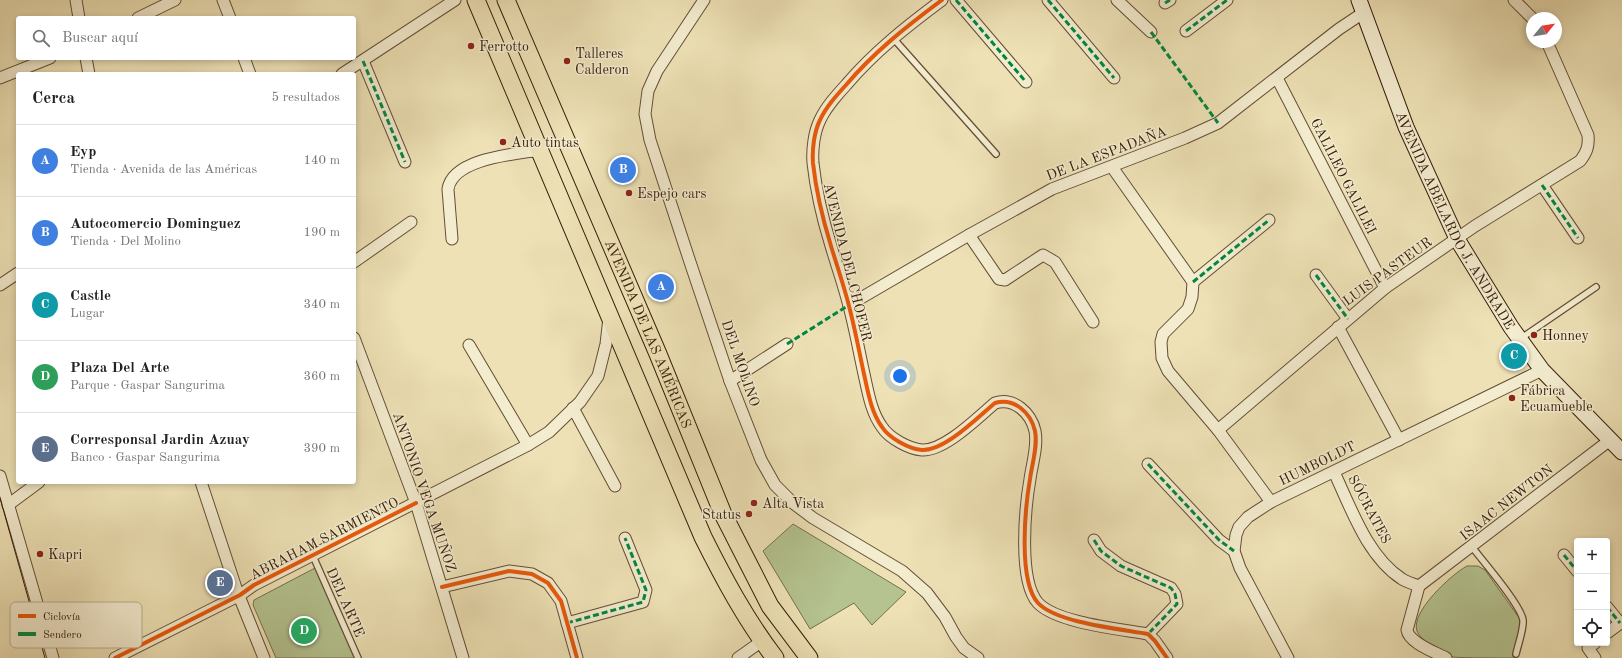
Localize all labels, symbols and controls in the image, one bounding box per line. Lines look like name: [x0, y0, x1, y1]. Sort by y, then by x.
north arrow: [1526, 12, 1562, 48]
search box: [16, 16, 356, 60]
icon: search: [30, 27, 52, 49]
text: Buscar aquí: [62, 31, 138, 46]
place label: Ferrotto: [479, 40, 529, 54]
marker: Ferrotto: [466, 41, 476, 51]
place label: Talleres Calderon: [575, 47, 630, 77]
marker: Talleres Calderon: [562, 56, 572, 66]
text: Cerca: [32, 90, 75, 107]
text: 5 resultados: [272, 91, 340, 104]
street label: AVENIDA ABELARDO J. ANDRADE: [1393, 110, 1517, 332]
street label: GALILEO GALILEI: [1308, 116, 1378, 237]
street label: DE LA ESPADAÑA: [1043, 122, 1169, 183]
place label: Auto tintas: [511, 136, 579, 150]
marker: Auto tintas: [498, 137, 508, 147]
text: Eyp: [70, 145, 96, 160]
text: A: [40, 154, 50, 167]
text: 140 m: [303, 154, 340, 167]
pin: B: [610, 155, 636, 185]
text: Tienda · Avenida de las Américas: [70, 163, 257, 176]
street label: AVENIDA DEL CHOFER: [821, 181, 874, 343]
place label: Espejo cars: [637, 187, 707, 201]
marker: Espejo cars: [624, 188, 634, 198]
text: Autocomercio Dominguez: [70, 217, 241, 232]
text: B: [40, 226, 50, 239]
text: 190 m: [303, 226, 340, 239]
text: Tienda · Del Molino: [70, 235, 181, 248]
street label: LUIS PASTEUR: [1341, 235, 1435, 309]
street label: AVENIDA DE LAS AMÉRICAS: [601, 237, 695, 431]
pin: A: [648, 272, 674, 302]
text: Castle: [70, 289, 111, 304]
text: C: [41, 298, 49, 311]
text: 340 m: [303, 298, 340, 311]
text: Lugar: [70, 307, 104, 320]
street label: DEL MOLINO: [719, 318, 762, 409]
place label: Honney: [1542, 329, 1590, 343]
marker: Honney: [1529, 330, 1539, 340]
pin: C: [1501, 341, 1527, 371]
text: Plaza Del Arte: [70, 361, 170, 376]
your location: [890, 366, 910, 386]
text: D: [40, 370, 50, 383]
text: 360 m: [303, 370, 340, 383]
text: Parque · Gaspar Sangurima: [70, 379, 225, 392]
place label: Fábrica Ecuamueble: [1520, 384, 1593, 414]
marker: Fábrica Ecuamueble: [1507, 393, 1517, 403]
street label: ANTONIO VEGA MUÑOZ: [390, 409, 461, 574]
text: Corresponsal Jardin Azuay: [70, 433, 250, 448]
street label: HUMBOLDT: [1277, 439, 1358, 488]
text: E: [41, 442, 49, 455]
text: 390 m: [303, 442, 340, 455]
text: Banco · Gaspar Sangurima: [70, 451, 220, 464]
street label: ISAAC NEWTON: [1457, 462, 1556, 543]
street label: SÓCRATES: [1345, 471, 1397, 546]
street label: ABRAHAM SARMIENTO: [248, 495, 401, 583]
place label: Alta Vista: [762, 497, 824, 511]
marker: Alta Vista: [749, 498, 759, 508]
place label: Status: [702, 508, 741, 522]
marker: Status: [744, 509, 754, 519]
map controls: [1574, 538, 1610, 646]
button: +: [1574, 538, 1610, 574]
place label: Kapri: [48, 548, 82, 562]
marker: Kapri: [35, 549, 45, 559]
street label: DEL ARTE: [324, 566, 367, 639]
pin: E: [207, 568, 233, 598]
button: −: [1574, 574, 1610, 610]
legend: [10, 602, 142, 648]
button: locate: [1574, 610, 1610, 646]
text: Ciclovía: [43, 612, 81, 623]
pin: D: [291, 616, 317, 646]
text: Sendero: [43, 630, 82, 641]

